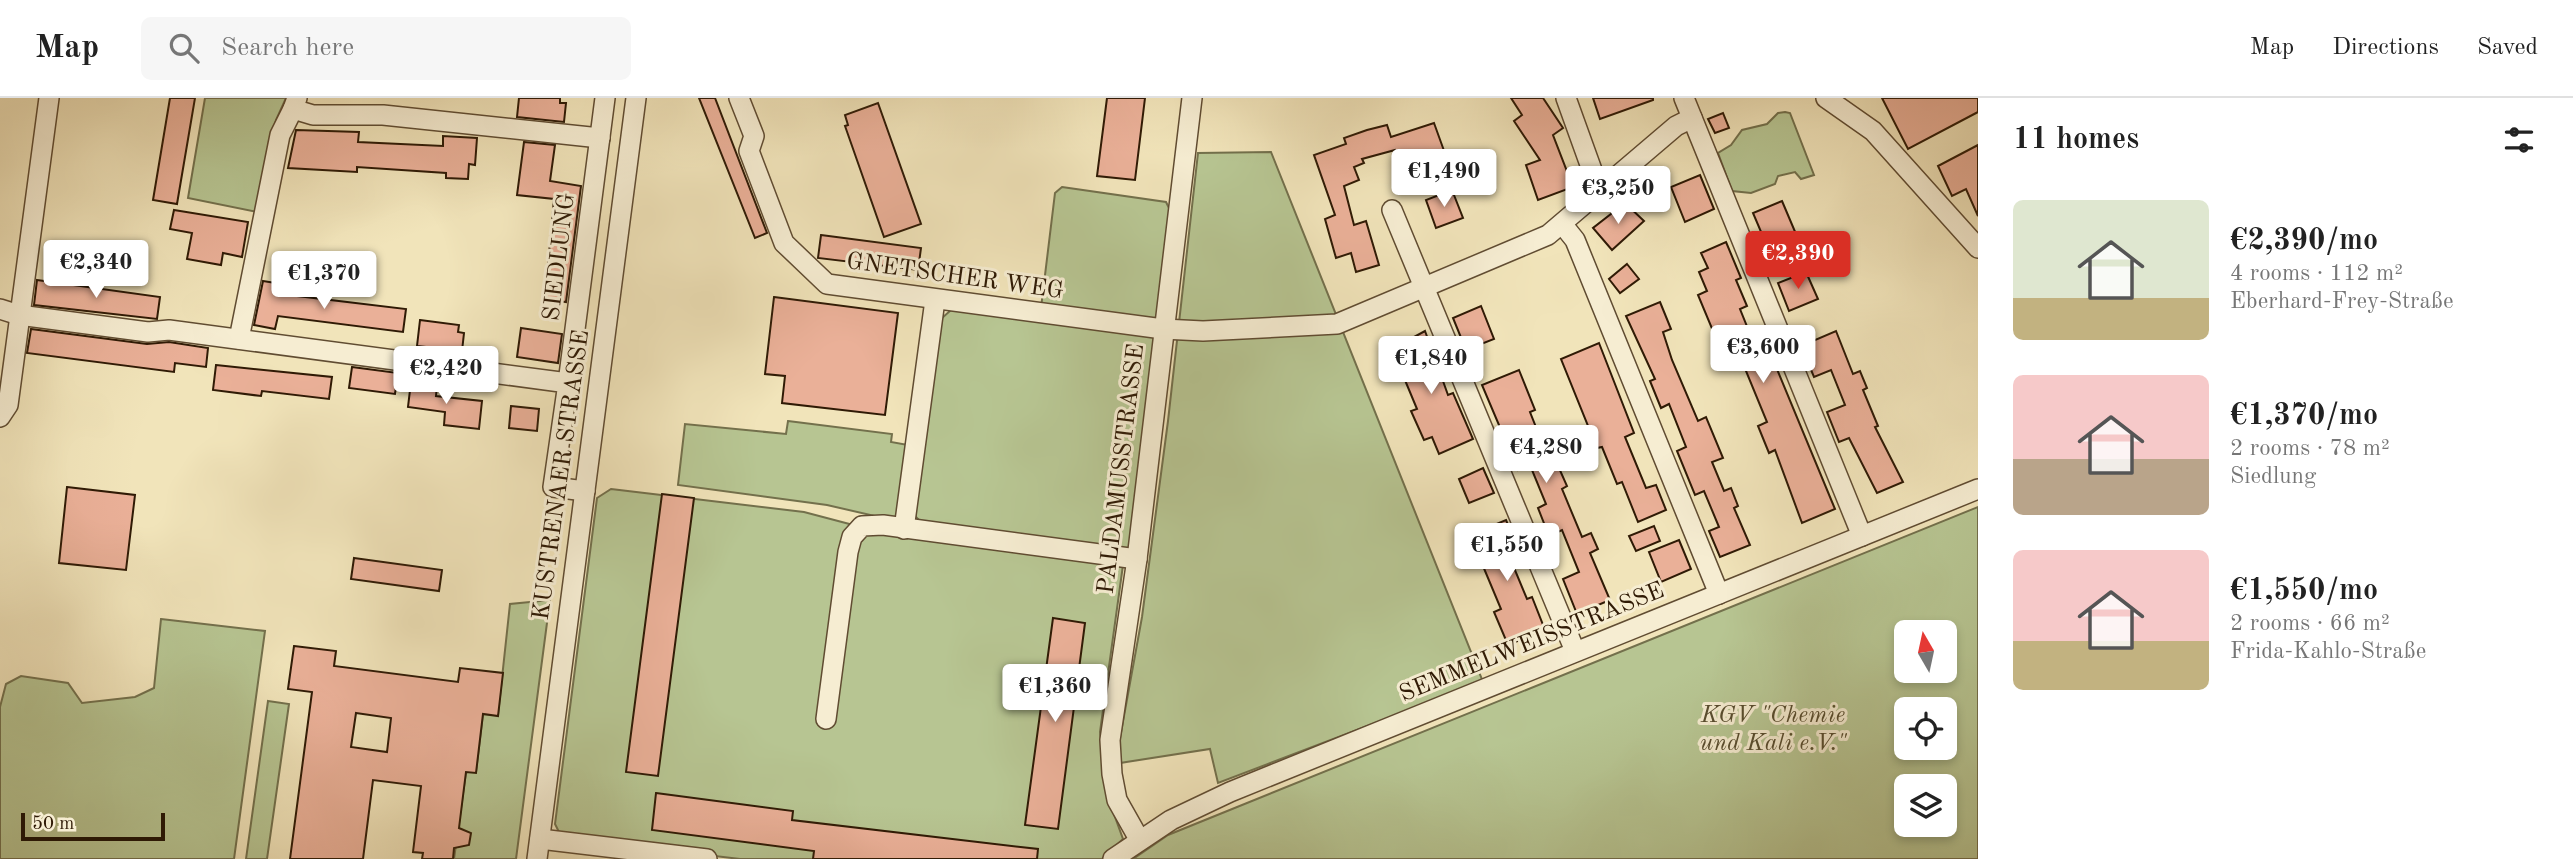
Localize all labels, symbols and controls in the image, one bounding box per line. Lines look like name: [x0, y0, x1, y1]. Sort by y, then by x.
search box: [141, 17, 631, 80]
icon: search: [165, 29, 203, 67]
text: Map: [35, 32, 99, 65]
text: Search here: [221, 35, 354, 61]
text: Map: [2250, 36, 2294, 60]
text: Directions: [2332, 36, 2439, 60]
text: Saved: [2477, 36, 2538, 60]
icon: filters: [2500, 121, 2538, 159]
text: 11 homes: [2013, 125, 2139, 155]
pin: €1,490: [1387, 150, 1501, 209]
text: €1,490: [1407, 160, 1481, 183]
pin: €3,250: [1561, 166, 1675, 226]
text: €3,250: [1581, 177, 1655, 200]
street label: SIEDLUNG: [540, 192, 580, 322]
text: €2,390/mo: [2230, 226, 2378, 256]
icon: home: [2069, 228, 2153, 312]
pin: €2,390: [1741, 232, 1855, 291]
pin: €2,340: [39, 240, 153, 300]
text: €2,390: [1761, 242, 1835, 265]
street label: GNETSCHER WEG: [845, 250, 1065, 304]
text: €2,340: [59, 251, 133, 274]
pin: €1,370: [267, 252, 381, 311]
text: €1,370: [287, 262, 361, 285]
text: 4 rooms · 112 m²: [2230, 262, 2403, 285]
text: Eberhard-Frey-Straße: [2230, 290, 2454, 313]
pin: €3,600: [1706, 326, 1820, 385]
street label: KUSTRENAER STRASSE: [530, 328, 594, 622]
pin: €1,840: [1374, 336, 1488, 396]
text: €3,600: [1726, 336, 1800, 359]
street label: PALDAMUSSTRASSE: [1095, 342, 1149, 596]
pin: €2,420: [389, 346, 503, 406]
text: €1,840: [1394, 347, 1468, 370]
text: €2,420: [409, 357, 483, 380]
text: €1,370/mo: [2230, 401, 2378, 431]
icon: home: [2069, 403, 2153, 487]
pin: €4,280: [1489, 426, 1603, 485]
text: €4,280: [1509, 436, 1583, 459]
text: 2 rooms · 78 m²: [2230, 437, 2390, 460]
text: Siedlung: [2230, 465, 2316, 488]
pin: €1,550: [1450, 524, 1564, 583]
text: €1,550: [1470, 534, 1544, 557]
text: €1,550/mo: [2230, 576, 2378, 606]
icon: home: [2069, 578, 2153, 662]
street label: SEMMELWEISSTRASSE: [1396, 579, 1668, 707]
text: 2 rooms · 66 m²: [2230, 612, 2390, 635]
north arrow: [1894, 620, 1956, 682]
map controls: [1894, 620, 1957, 837]
text: Frida-Kahlo-Straße: [2230, 640, 2426, 663]
pin: €1,360: [998, 664, 1112, 724]
text: €1,360: [1018, 675, 1092, 698]
button: locate: [1894, 697, 1957, 760]
park label: KGV "Chemie und Kali e.V.": [1700, 704, 1848, 756]
button: layers: [1894, 774, 1957, 837]
scale bar: [21, 810, 164, 842]
text: 50 m: [32, 815, 74, 834]

